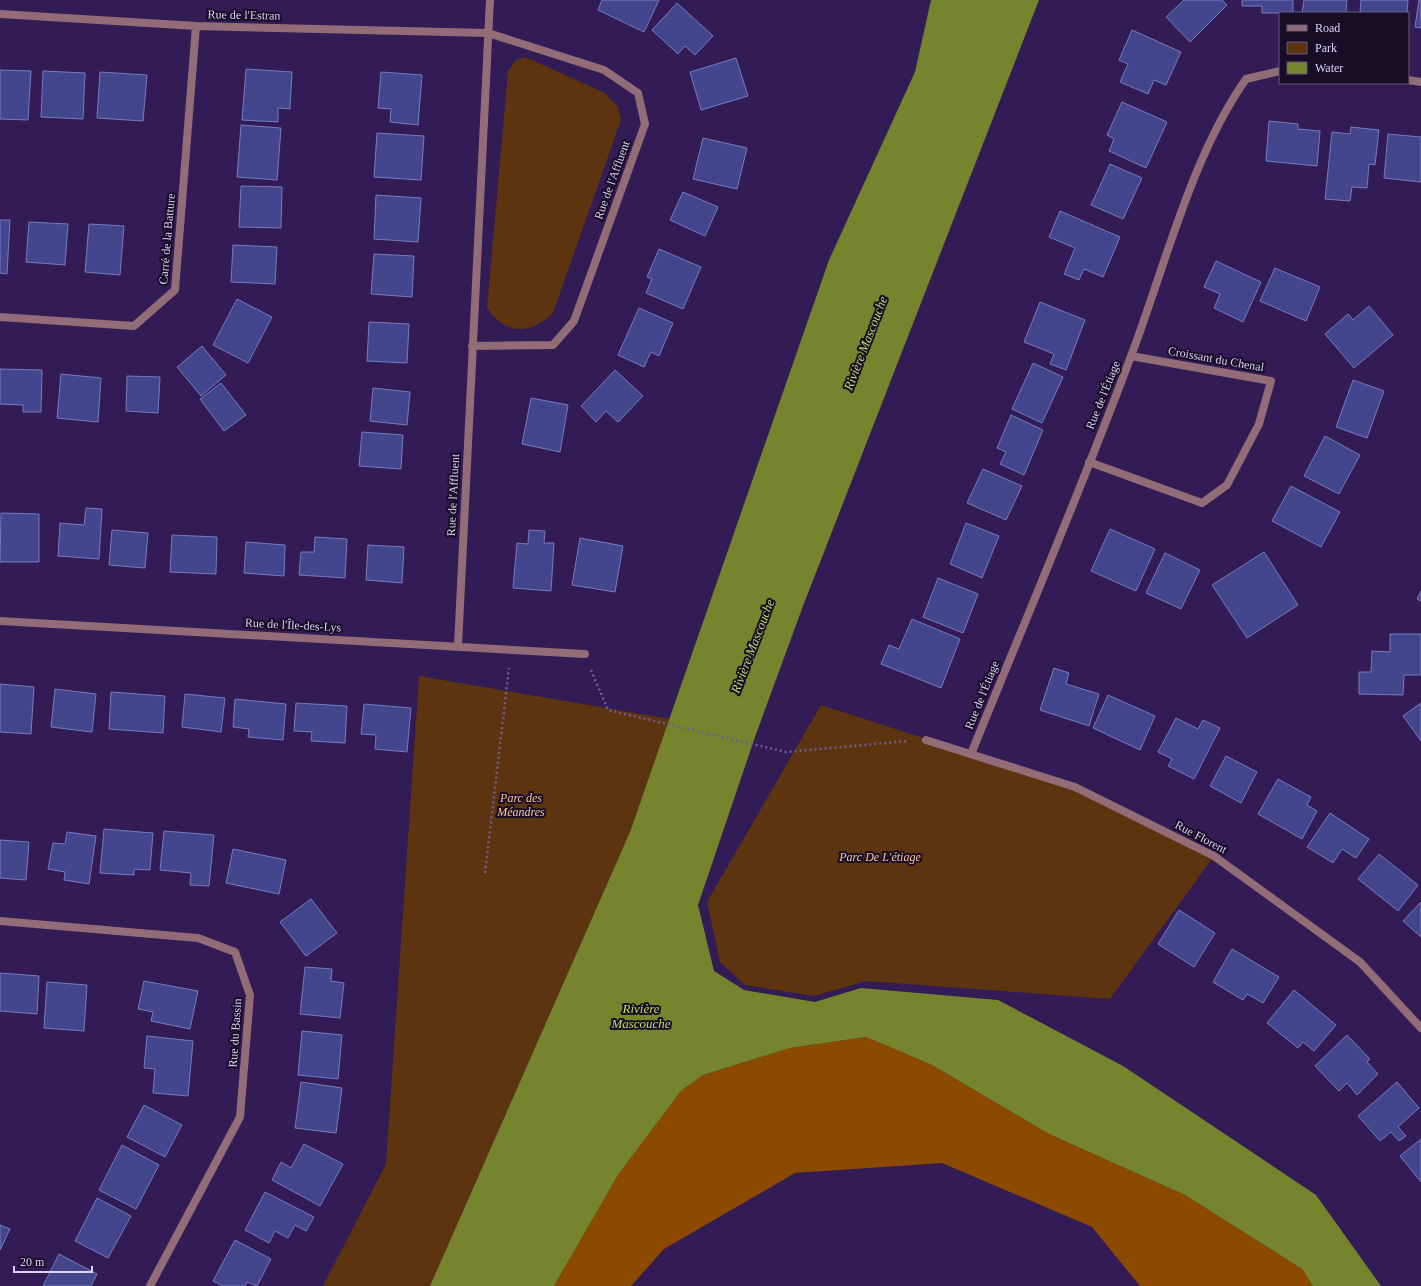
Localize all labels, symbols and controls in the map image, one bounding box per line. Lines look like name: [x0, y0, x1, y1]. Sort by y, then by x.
street label: Rue de l'Estran: [207, 7, 281, 23]
legend: [1279, 12, 1409, 84]
text: Road: [1315, 21, 1340, 35]
text: Park: [1315, 41, 1337, 55]
text: Water: [1315, 61, 1343, 75]
street label: Rue de l'Affluent: [591, 138, 633, 221]
street label: Carré de la Batture: [156, 193, 178, 285]
water label: Rivière Mascouche: [840, 294, 890, 393]
street label: Croissant du Chenal: [1167, 344, 1266, 374]
street label: Rue de l'Étiage: [1083, 359, 1123, 431]
street label: Rue de l'Affluent: [444, 453, 462, 537]
water label: Rivière Mascouche: [727, 597, 777, 696]
street label: Rue de l'Île-des-Lys: [245, 615, 342, 635]
street label: Rue de l'Étiage: [962, 659, 1002, 731]
park label: Parc des Méandres: [496, 791, 545, 819]
street label: Rue Florent: [1173, 817, 1230, 857]
park label: Parc De L'étiage: [838, 850, 921, 864]
street label: Rue du Bassin: [226, 998, 244, 1068]
water label: Rivière Mascouche: [610, 1001, 671, 1031]
scale bar: [14, 1248, 92, 1274]
text: 20 m: [20, 1255, 45, 1269]

